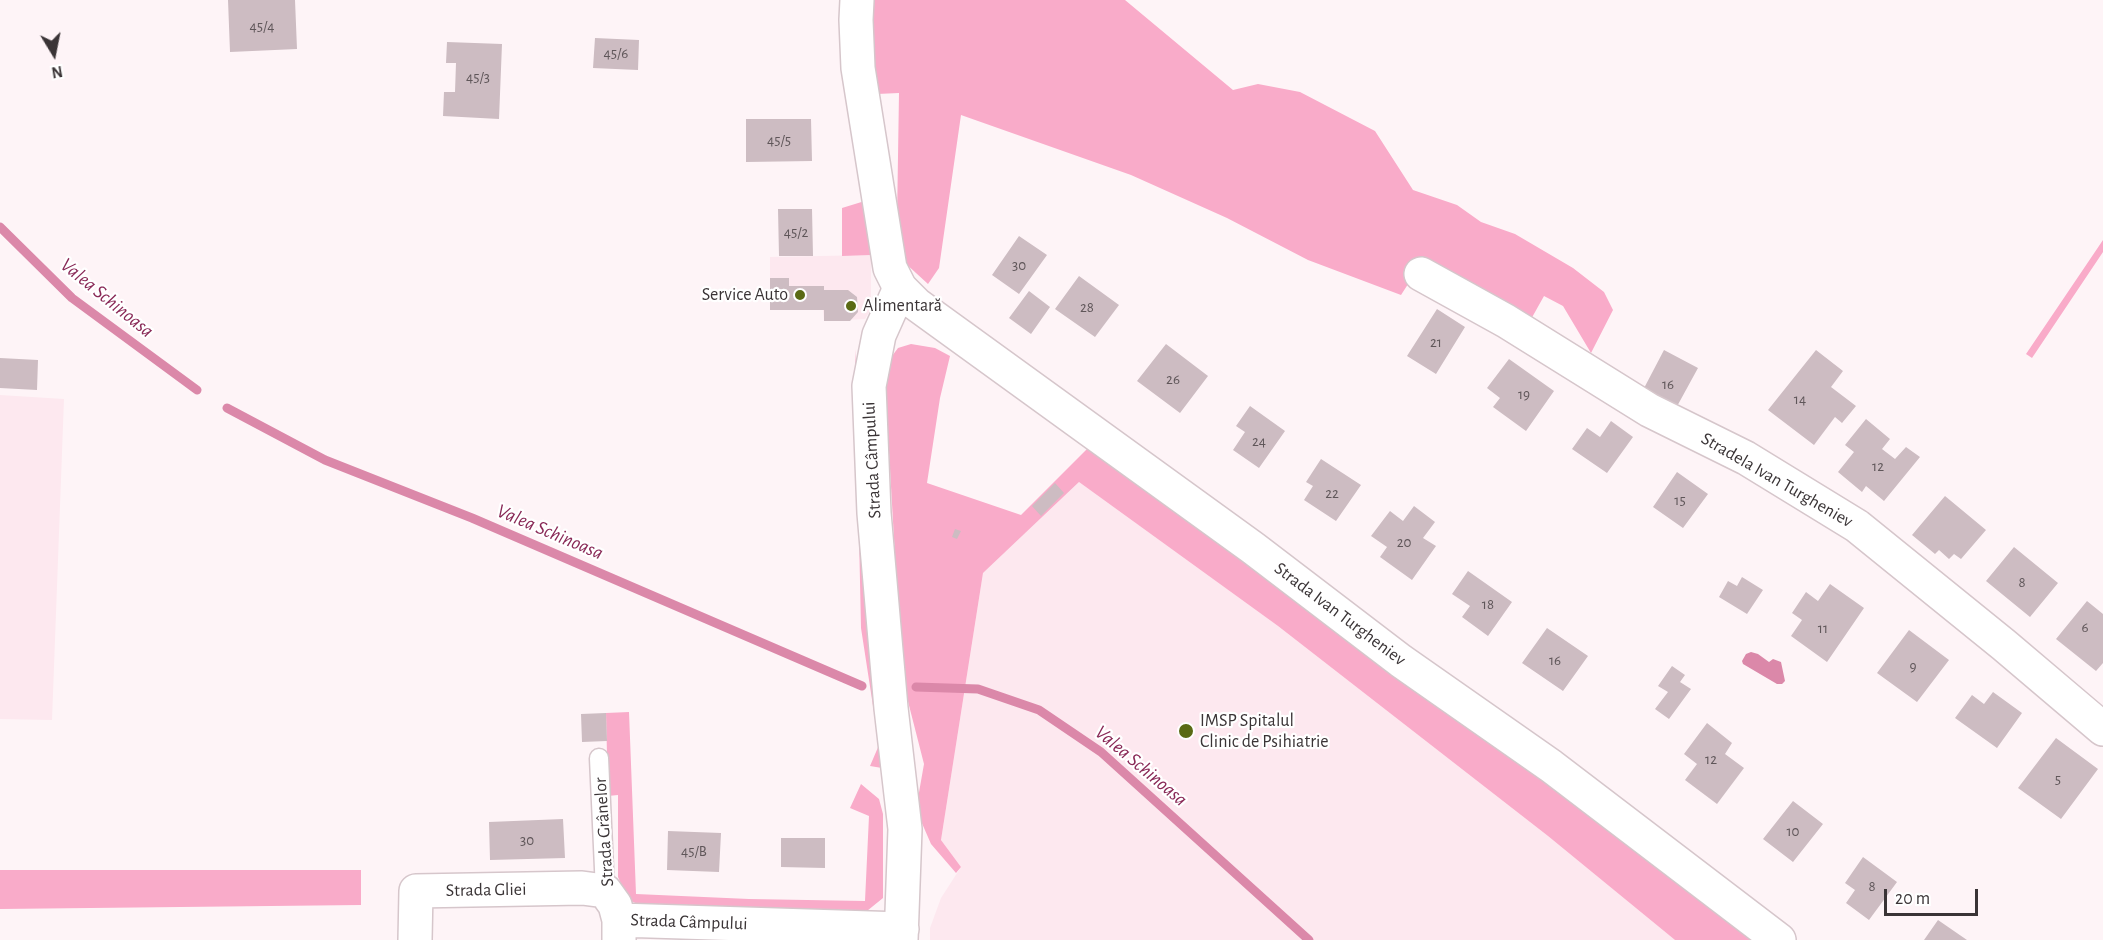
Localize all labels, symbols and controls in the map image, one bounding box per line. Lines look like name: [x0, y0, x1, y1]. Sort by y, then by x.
house number: 45/4: [249, 17, 275, 35]
north arrow: [24, 24, 84, 84]
house number: 45/6: [604, 44, 628, 62]
text: N: [50, 63, 64, 81]
house number: 45/3: [466, 68, 490, 86]
house number: 45/5: [767, 131, 791, 149]
house number: 45/2: [784, 223, 808, 241]
water label: Valea Schinoasa: [55, 253, 159, 343]
house number: 30: [1012, 256, 1026, 274]
place label: Service Auto: [702, 284, 788, 306]
marker: Service Auto: [793, 288, 807, 302]
place label: Alimentară: [863, 295, 942, 317]
house number: 28: [1080, 298, 1094, 316]
marker: Alimentară: [844, 299, 858, 313]
house number: 21: [1430, 333, 1442, 351]
house number: 26: [1166, 370, 1180, 388]
house number: 16: [1662, 375, 1674, 393]
house number: 19: [1518, 385, 1530, 403]
house number: 14: [1794, 390, 1806, 408]
street label: Strada Câmpului: [858, 401, 886, 519]
street label: Stradela Ivan Turgheniev: [1697, 428, 1857, 532]
house number: 24: [1252, 432, 1266, 450]
house number: 12: [1872, 457, 1884, 475]
house number: 22: [1325, 484, 1339, 502]
house number: 15: [1674, 491, 1686, 509]
water label: Valea Schinoasa: [493, 499, 607, 565]
house number: 20: [1397, 533, 1411, 551]
street label: Strada Ivan Turgheniev: [1270, 558, 1410, 670]
house number: 8: [2018, 573, 2026, 591]
house number: 18: [1482, 595, 1494, 613]
house number: 6: [2081, 618, 2089, 636]
house number: 11: [1818, 619, 1828, 637]
house number: 16: [1549, 651, 1561, 669]
house number: 9: [1909, 657, 1917, 675]
place label: IMSP Spitalul Clinic de Psihiatrie: [1200, 710, 1329, 752]
water label: Valea Schinoasa: [1090, 720, 1192, 812]
marker: IMSP Spitalul Clinic de Psihiatrie: [1177, 722, 1195, 740]
house number: 12: [1705, 750, 1717, 768]
house number: 5: [2055, 770, 2061, 788]
street label: Strada Grânelor: [589, 777, 619, 887]
house number: 10: [1786, 822, 1800, 840]
house number: 30: [520, 831, 534, 849]
house number: 45/B: [681, 842, 707, 860]
house number: 8: [1868, 877, 1876, 895]
scale bar: [1887, 877, 1982, 915]
street label: Strada Gliei: [445, 878, 527, 902]
text: 20 m: [1895, 890, 1930, 908]
street label: Strada Câmpului: [630, 909, 748, 935]

